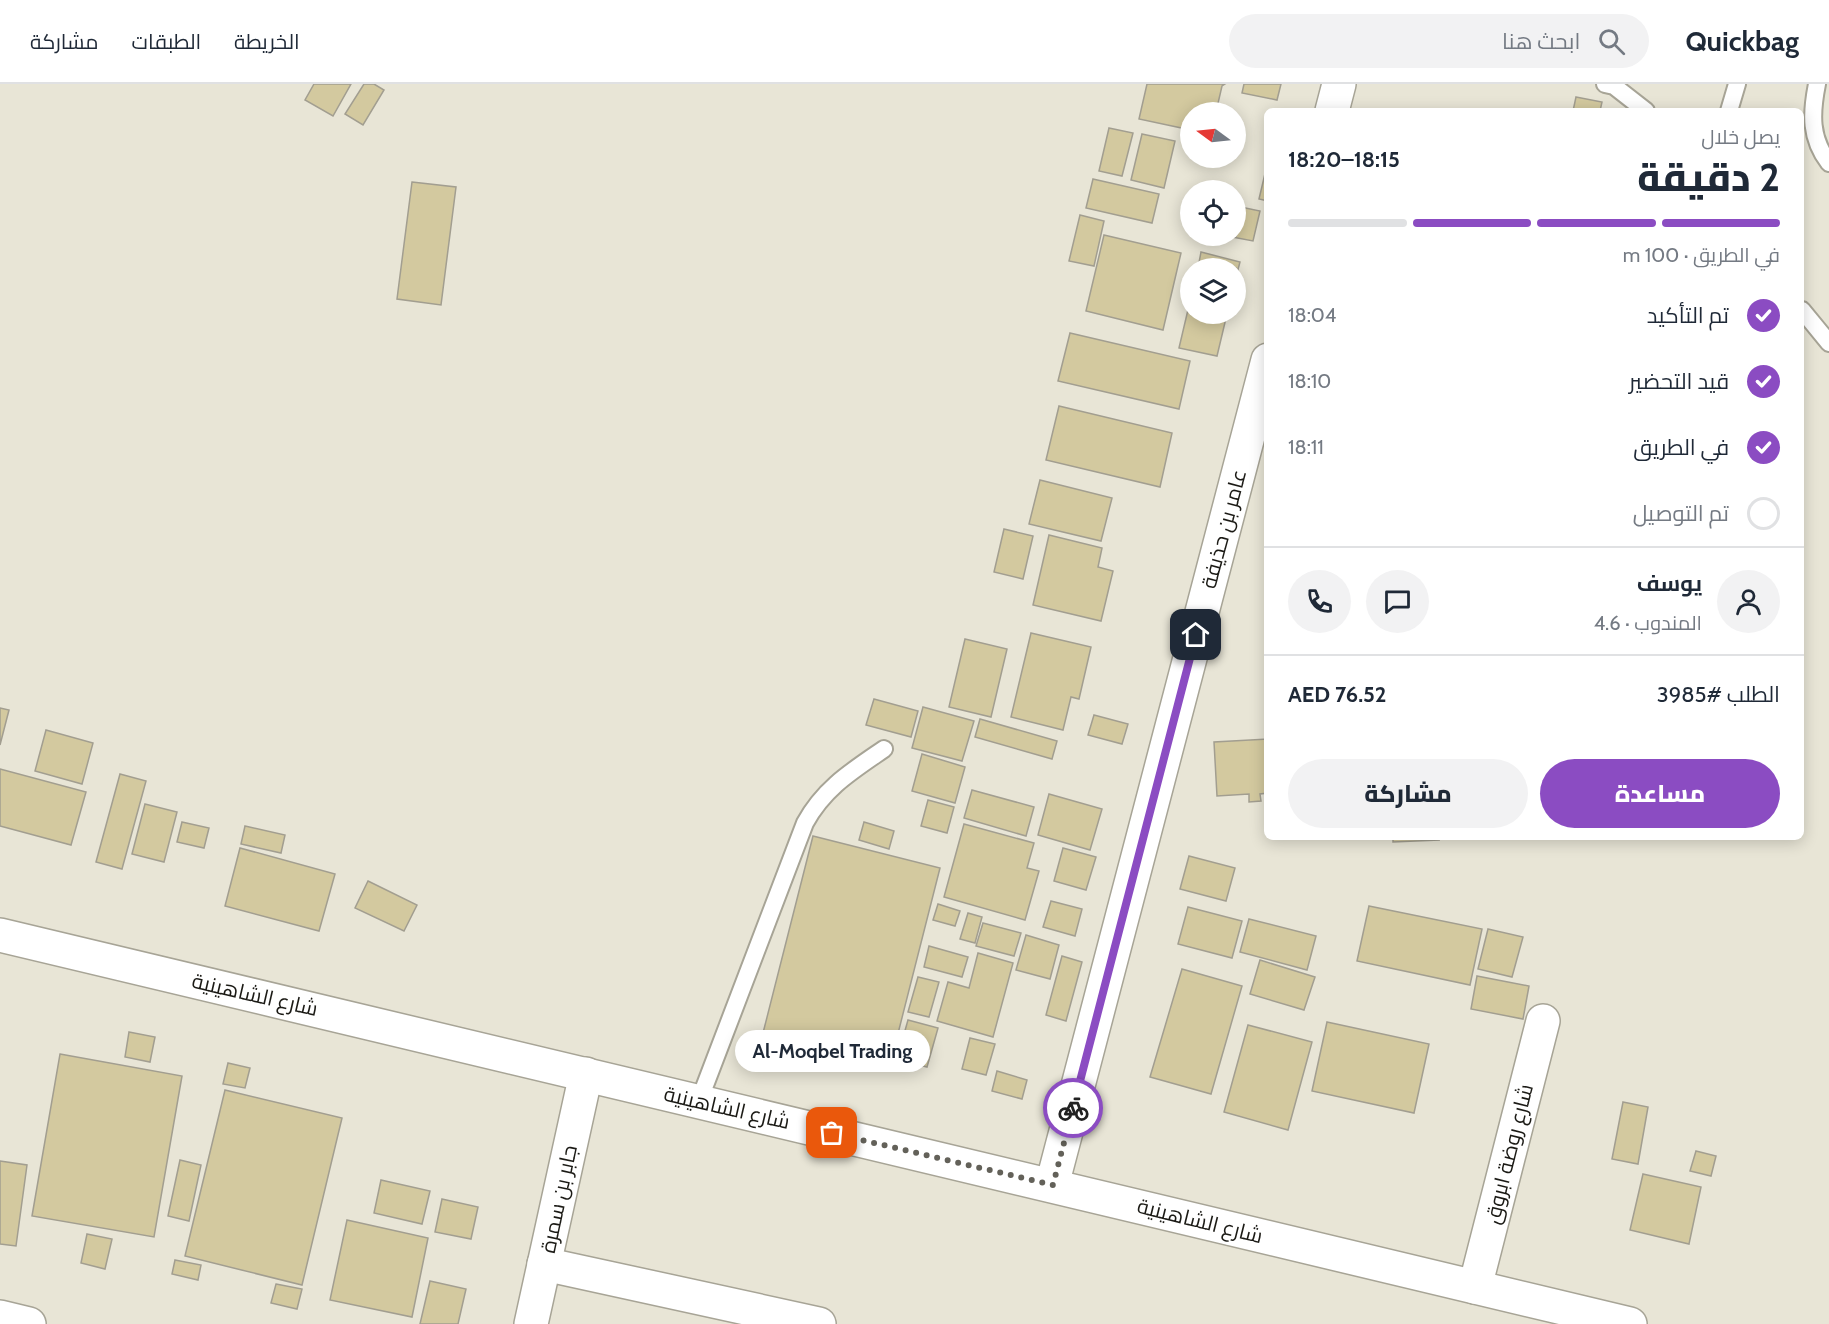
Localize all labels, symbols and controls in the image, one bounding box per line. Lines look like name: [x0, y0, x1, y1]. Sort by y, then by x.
search box: [1229, 14, 1649, 68]
text: Quickbag: [1685, 24, 1799, 58]
icon: search: [1595, 25, 1628, 58]
text: ابحث هنا: [1502, 28, 1580, 55]
text: مشاركة: [30, 29, 99, 54]
text: الطبقات: [132, 29, 201, 54]
text: الخريطة: [234, 29, 300, 54]
north arrow: [1180, 102, 1246, 168]
map controls: [1180, 102, 1246, 324]
text: يصل خلال: [1701, 125, 1780, 149]
text: 18:15–18:20: [1288, 146, 1400, 173]
text: 2 دقيقة: [1637, 153, 1780, 201]
button: locate: [1180, 180, 1246, 246]
text: في الطريق · 100 m: [1623, 243, 1780, 267]
button: layers: [1180, 258, 1246, 324]
icon: check: [1747, 299, 1780, 332]
text: تم التأكيد: [1647, 302, 1729, 329]
text: 18:04: [1288, 303, 1336, 327]
icon: check: [1747, 365, 1780, 398]
text: قيد التحضير: [1629, 368, 1729, 395]
text: 18:10: [1288, 369, 1331, 393]
icon: check: [1747, 431, 1780, 464]
text: في الطريق: [1633, 434, 1729, 461]
text: 18:11: [1288, 435, 1324, 459]
street label: عامر بن حذيفة: [1196, 467, 1252, 591]
text: تم التوصيل: [1633, 500, 1729, 527]
button: phone: [1288, 570, 1351, 633]
button: chat: [1366, 570, 1429, 633]
text: يوسف: [1637, 570, 1702, 597]
button: person: [1717, 570, 1780, 633]
pin: [1170, 609, 1221, 660]
text: المندوب · 4.6: [1594, 611, 1702, 635]
icon: home: [1179, 618, 1212, 651]
text: AED 76.52: [1288, 681, 1386, 708]
text: الطلب #3985: [1657, 681, 1780, 708]
button: مشاركة: [1288, 759, 1528, 828]
button: مساعدة: [1540, 759, 1780, 828]
street label: شارع الشاهينية: [189, 968, 321, 1023]
callout: Al-Moqbel Trading: [734, 1031, 930, 1073]
text: Al-Moqbel Trading: [753, 1039, 912, 1063]
courier: [1043, 1078, 1103, 1138]
street label: شارع الشاهينية: [661, 1081, 793, 1136]
street label: شارع روضة ابروق: [1479, 1081, 1540, 1227]
icon: bike: [1057, 1092, 1090, 1125]
pin: [806, 1107, 857, 1158]
icon: bag: [815, 1116, 848, 1149]
street label: جابر بن سمرة: [535, 1143, 583, 1255]
street label: شارع الشاهينية: [1134, 1193, 1265, 1250]

